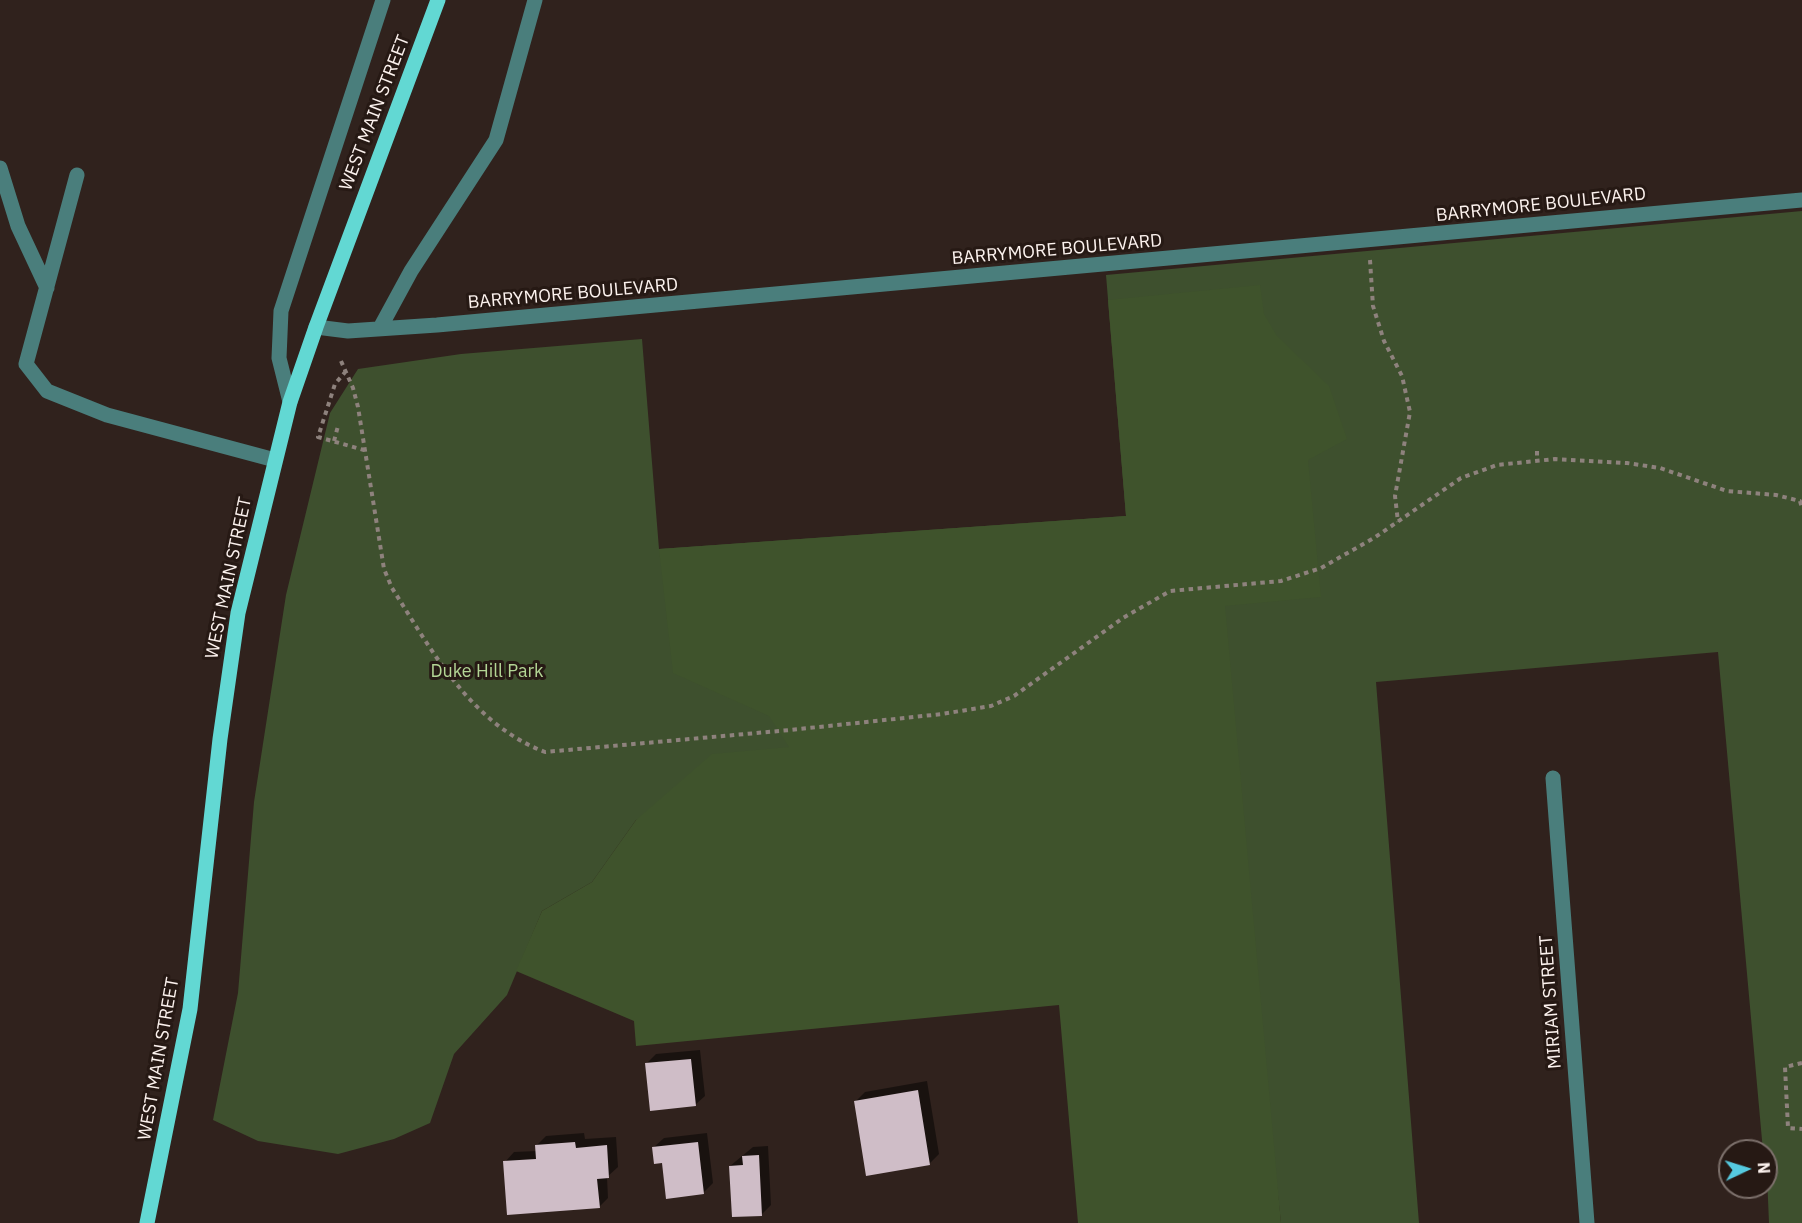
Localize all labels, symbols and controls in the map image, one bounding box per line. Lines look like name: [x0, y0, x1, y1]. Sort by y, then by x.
street label: WEST MAIN STREET: [335, 32, 415, 194]
street label: BARRYMORE BOULEVARD: [1435, 183, 1647, 227]
street label: BARRYMORE BOULEVARD: [951, 230, 1163, 270]
street label: BARRYMORE BOULEVARD: [467, 274, 679, 314]
street label: WEST MAIN STREET: [201, 495, 257, 661]
park label: Duke Hill Park: [430, 661, 544, 683]
street label: MIRIAM STREET: [1536, 934, 1566, 1070]
street label: WEST MAIN STREET: [134, 976, 184, 1142]
north arrow: [1718, 1139, 1778, 1199]
text: N: [1754, 1161, 1774, 1174]

